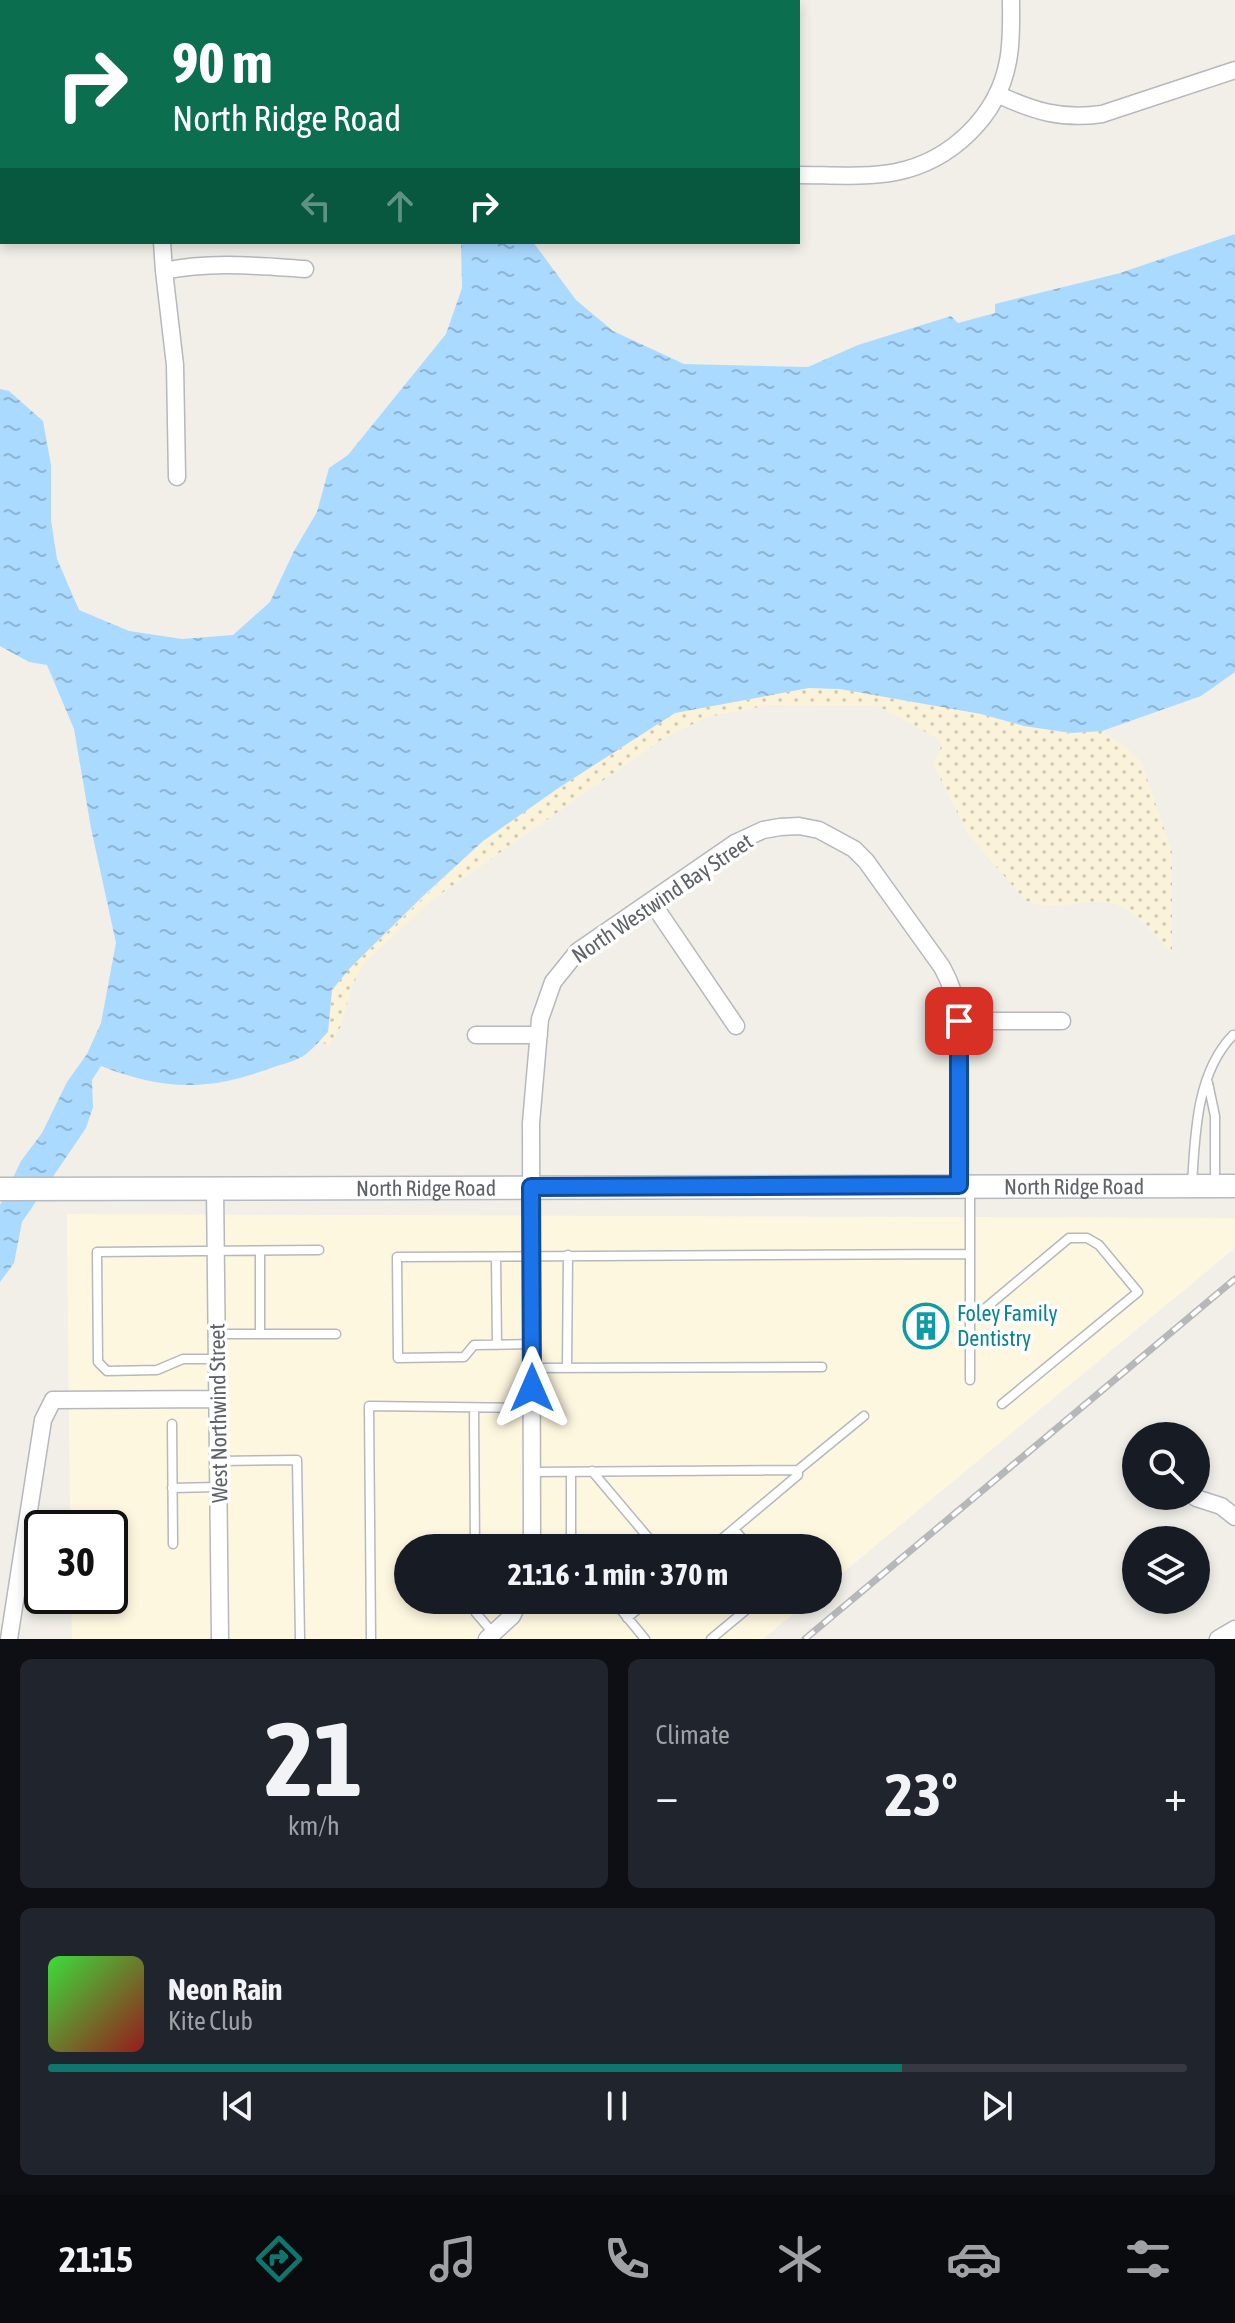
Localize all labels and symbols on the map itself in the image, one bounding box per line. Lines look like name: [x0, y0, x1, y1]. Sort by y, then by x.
street label: North Westwind Bay Street: [567, 828, 757, 968]
pin: [925, 987, 993, 1055]
street label: North Ridge Road: [1004, 1173, 1144, 1200]
street label: North Ridge Road: [356, 1175, 496, 1201]
place label: Foley Family Dentistry: [957, 1300, 1057, 1351]
building icon: Foley Family Dentistry: [902, 1302, 950, 1350]
street label: West Northwind Street: [203, 1323, 233, 1503]
position arrow: [490, 1346, 574, 1430]
speed limit sign: 30: [24, 1510, 128, 1614]

